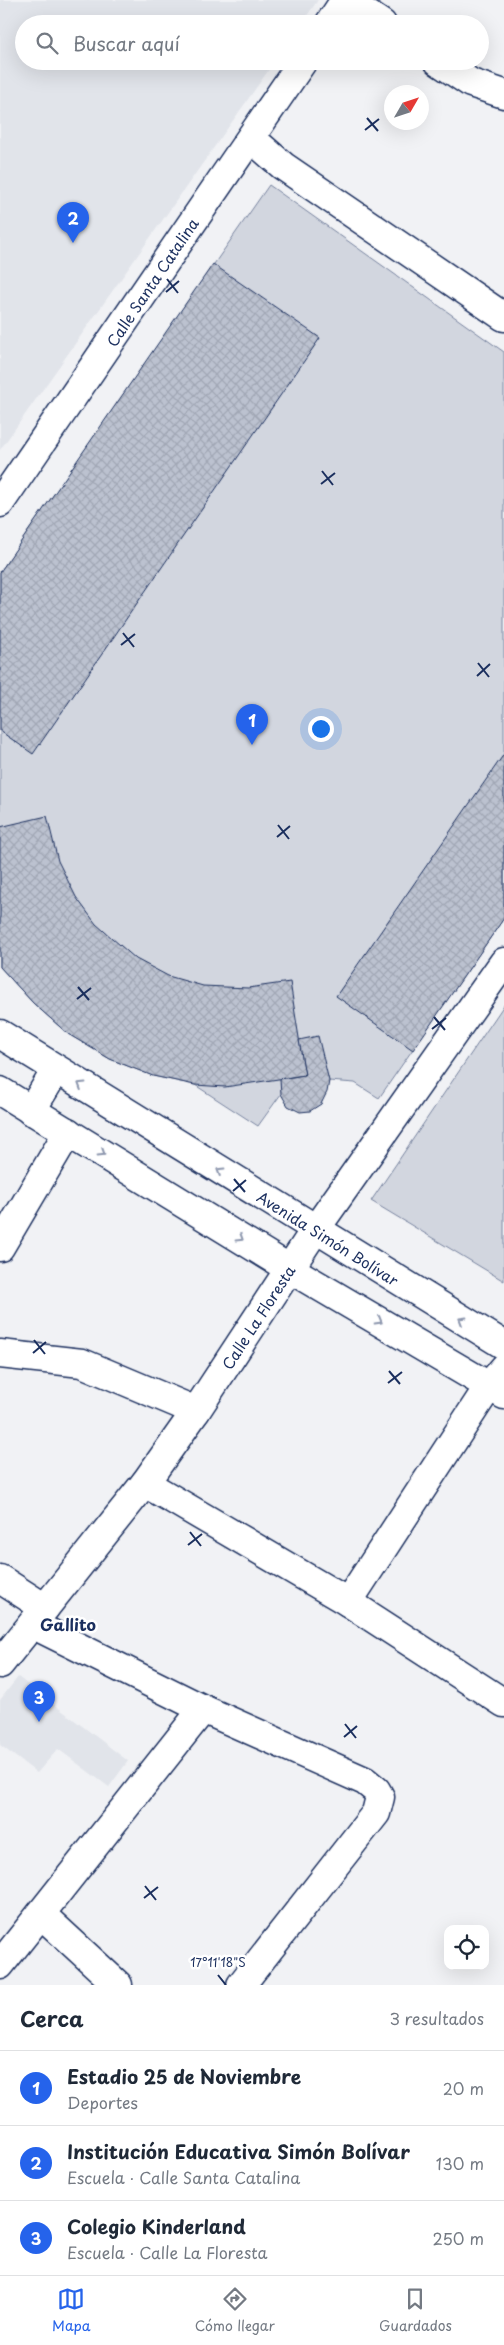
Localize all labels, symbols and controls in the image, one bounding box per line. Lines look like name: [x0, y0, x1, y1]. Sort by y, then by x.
search box: [15, 15, 489, 70]
icon: search: [33, 29, 61, 57]
text: Buscar aquí: [73, 29, 180, 57]
north arrow: [384, 85, 429, 130]
pin: 2: [57, 202, 89, 243]
street label: Calle Santa Catalina: [100, 213, 204, 351]
pin: 1: [236, 704, 268, 745]
your location: [308, 716, 334, 742]
one-way arrow: [78, 1082, 87, 1092]
one-way arrow: [96, 1146, 105, 1156]
one-way arrow: [216, 1168, 225, 1177]
street label: Avenida Simón Bolívar: [253, 1185, 403, 1291]
one-way arrow: [234, 1232, 244, 1241]
street label: Calle La Floresta: [216, 1260, 301, 1374]
one-way arrow: [374, 1315, 383, 1325]
one-way arrow: [459, 1317, 468, 1327]
district label: Gallito: [40, 1612, 96, 1636]
pin: 3: [23, 1681, 55, 1722]
map controls: [444, 1925, 489, 1970]
button: locate: [444, 1925, 489, 1970]
text: 17°11'18"S: [190, 1953, 246, 1971]
text: Cerca: [20, 2002, 84, 2034]
text: 3 resultados: [389, 2006, 484, 2030]
text: Estadio 25 de Noviembre: [67, 2062, 301, 2090]
text: 1: [32, 2076, 40, 2100]
text: 20 m: [443, 2076, 484, 2100]
text: Deportes: [67, 2090, 138, 2114]
text: Institución Educativa Simón Bolívar: [67, 2137, 410, 2165]
text: 2: [30, 2151, 42, 2175]
text: 130 m: [436, 2151, 484, 2175]
text: Escuela · Calle Santa Catalina: [67, 2165, 300, 2189]
text: Colegio Kinderland: [67, 2212, 246, 2240]
text: 3: [31, 2226, 41, 2250]
text: 250 m: [433, 2226, 484, 2250]
text: Escuela · Calle La Floresta: [67, 2240, 268, 2264]
tab: Mapa: [52, 2285, 91, 2336]
tab: Cómo llegar: [195, 2285, 275, 2336]
tab: Guardados: [379, 2285, 452, 2336]

